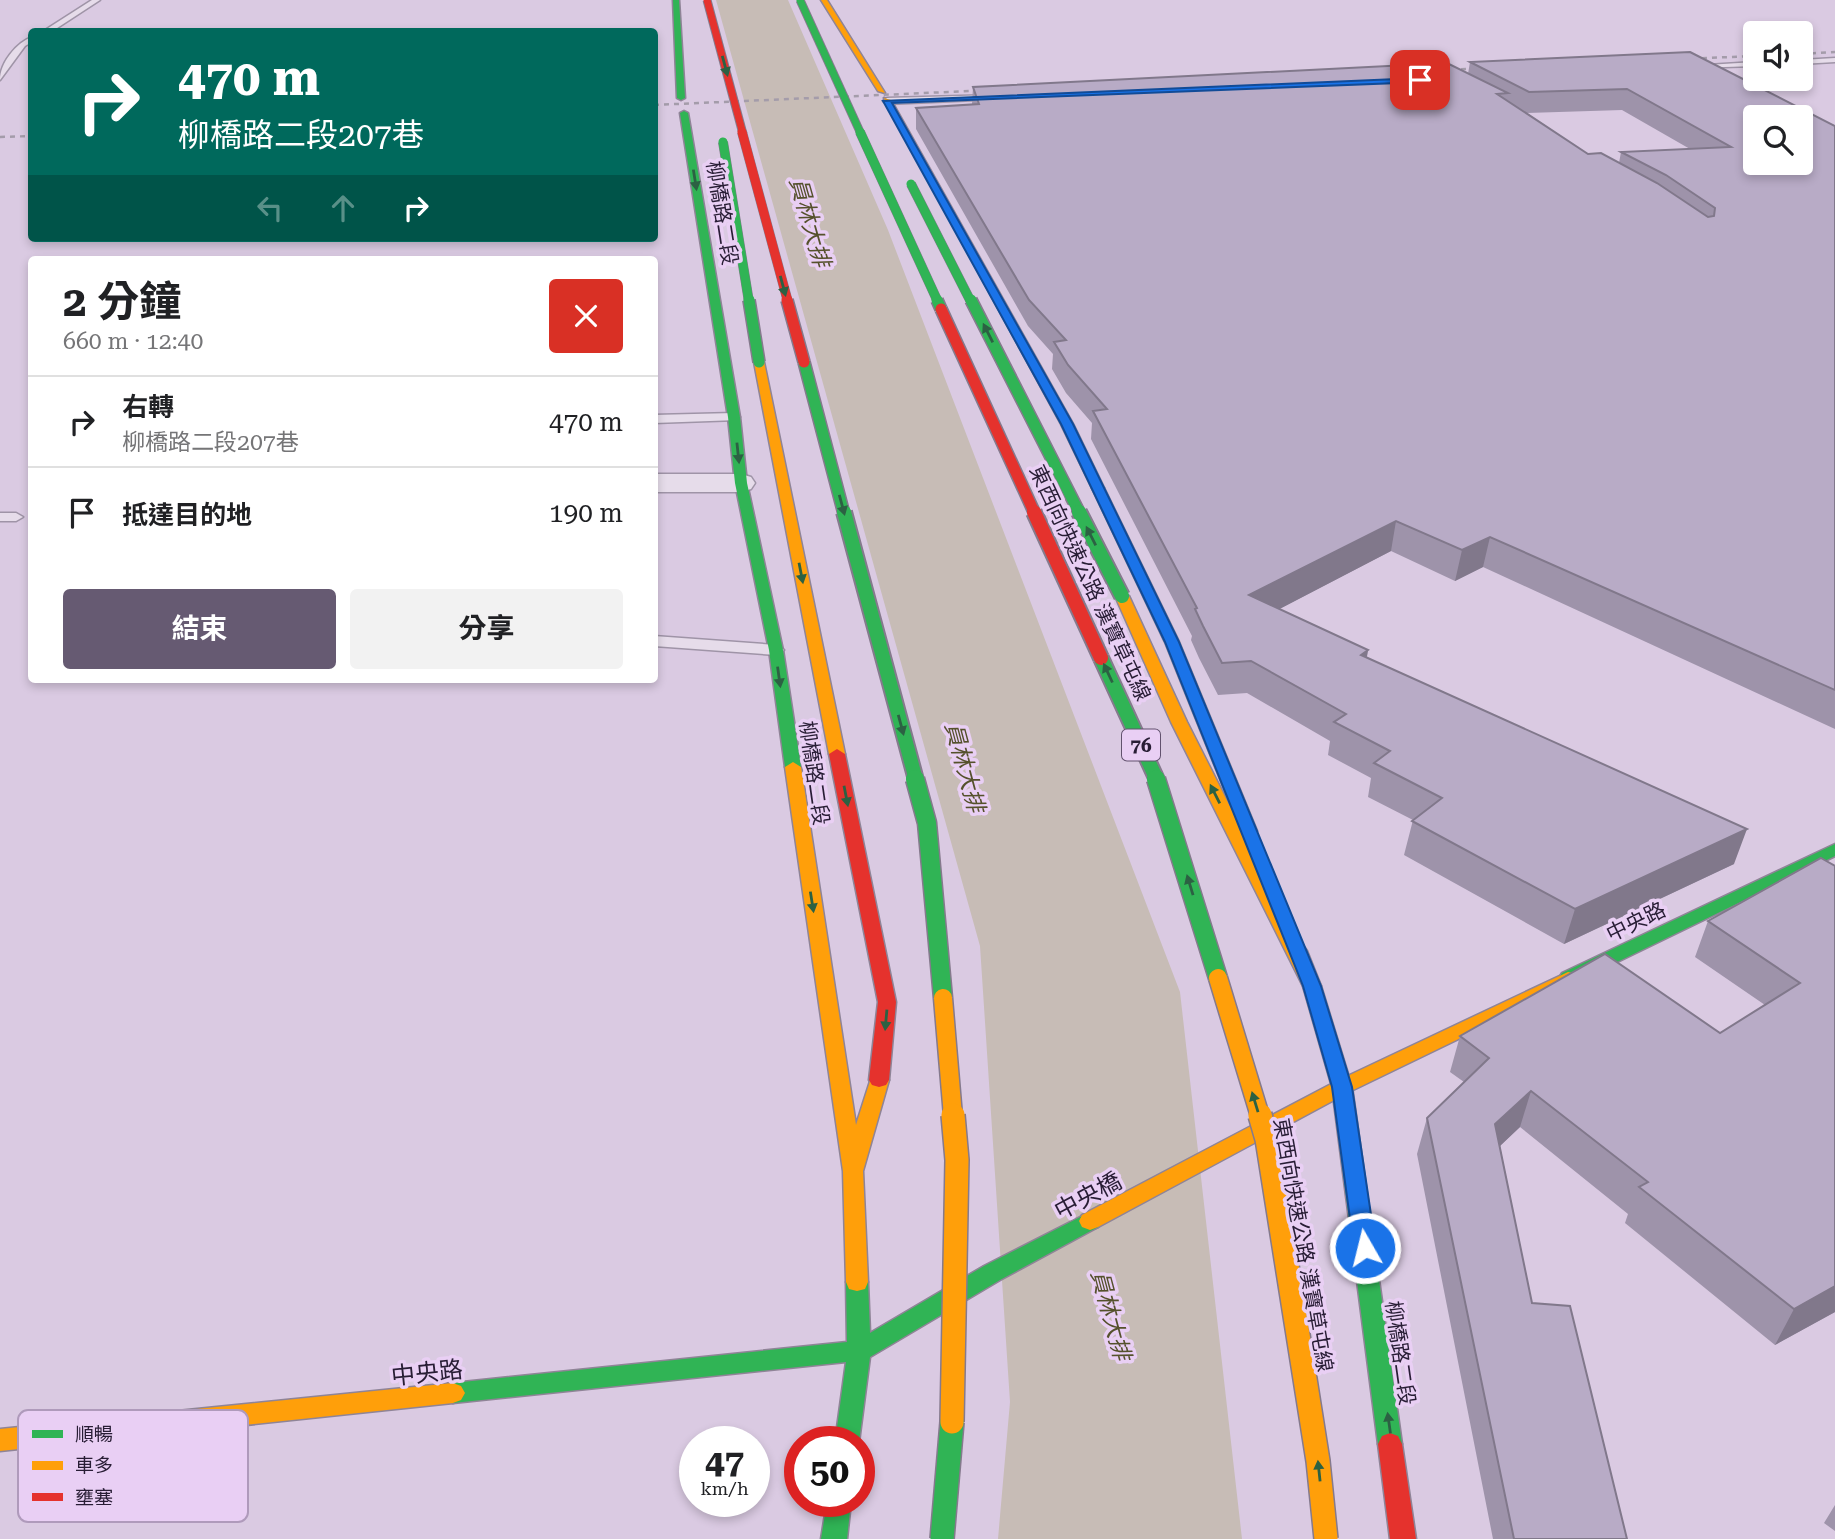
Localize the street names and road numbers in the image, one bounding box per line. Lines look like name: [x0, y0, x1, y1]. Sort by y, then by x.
street label: 柳橋路二段: [702, 159, 742, 267]
street label: 東西向快速公路 漢寶草屯線: [1025, 461, 1155, 705]
street label: 柳橋路二段: [795, 719, 833, 827]
road number: 76: [1122, 730, 1160, 760]
street label: 中央路: [1602, 897, 1670, 947]
street label: 東西向快速公路 漢寶草屯線: [1269, 1116, 1337, 1374]
street label: 中央橋: [1050, 1167, 1126, 1225]
street label: 柳橋路二段: [1381, 1299, 1419, 1407]
street label: 中央路: [390, 1355, 464, 1391]

